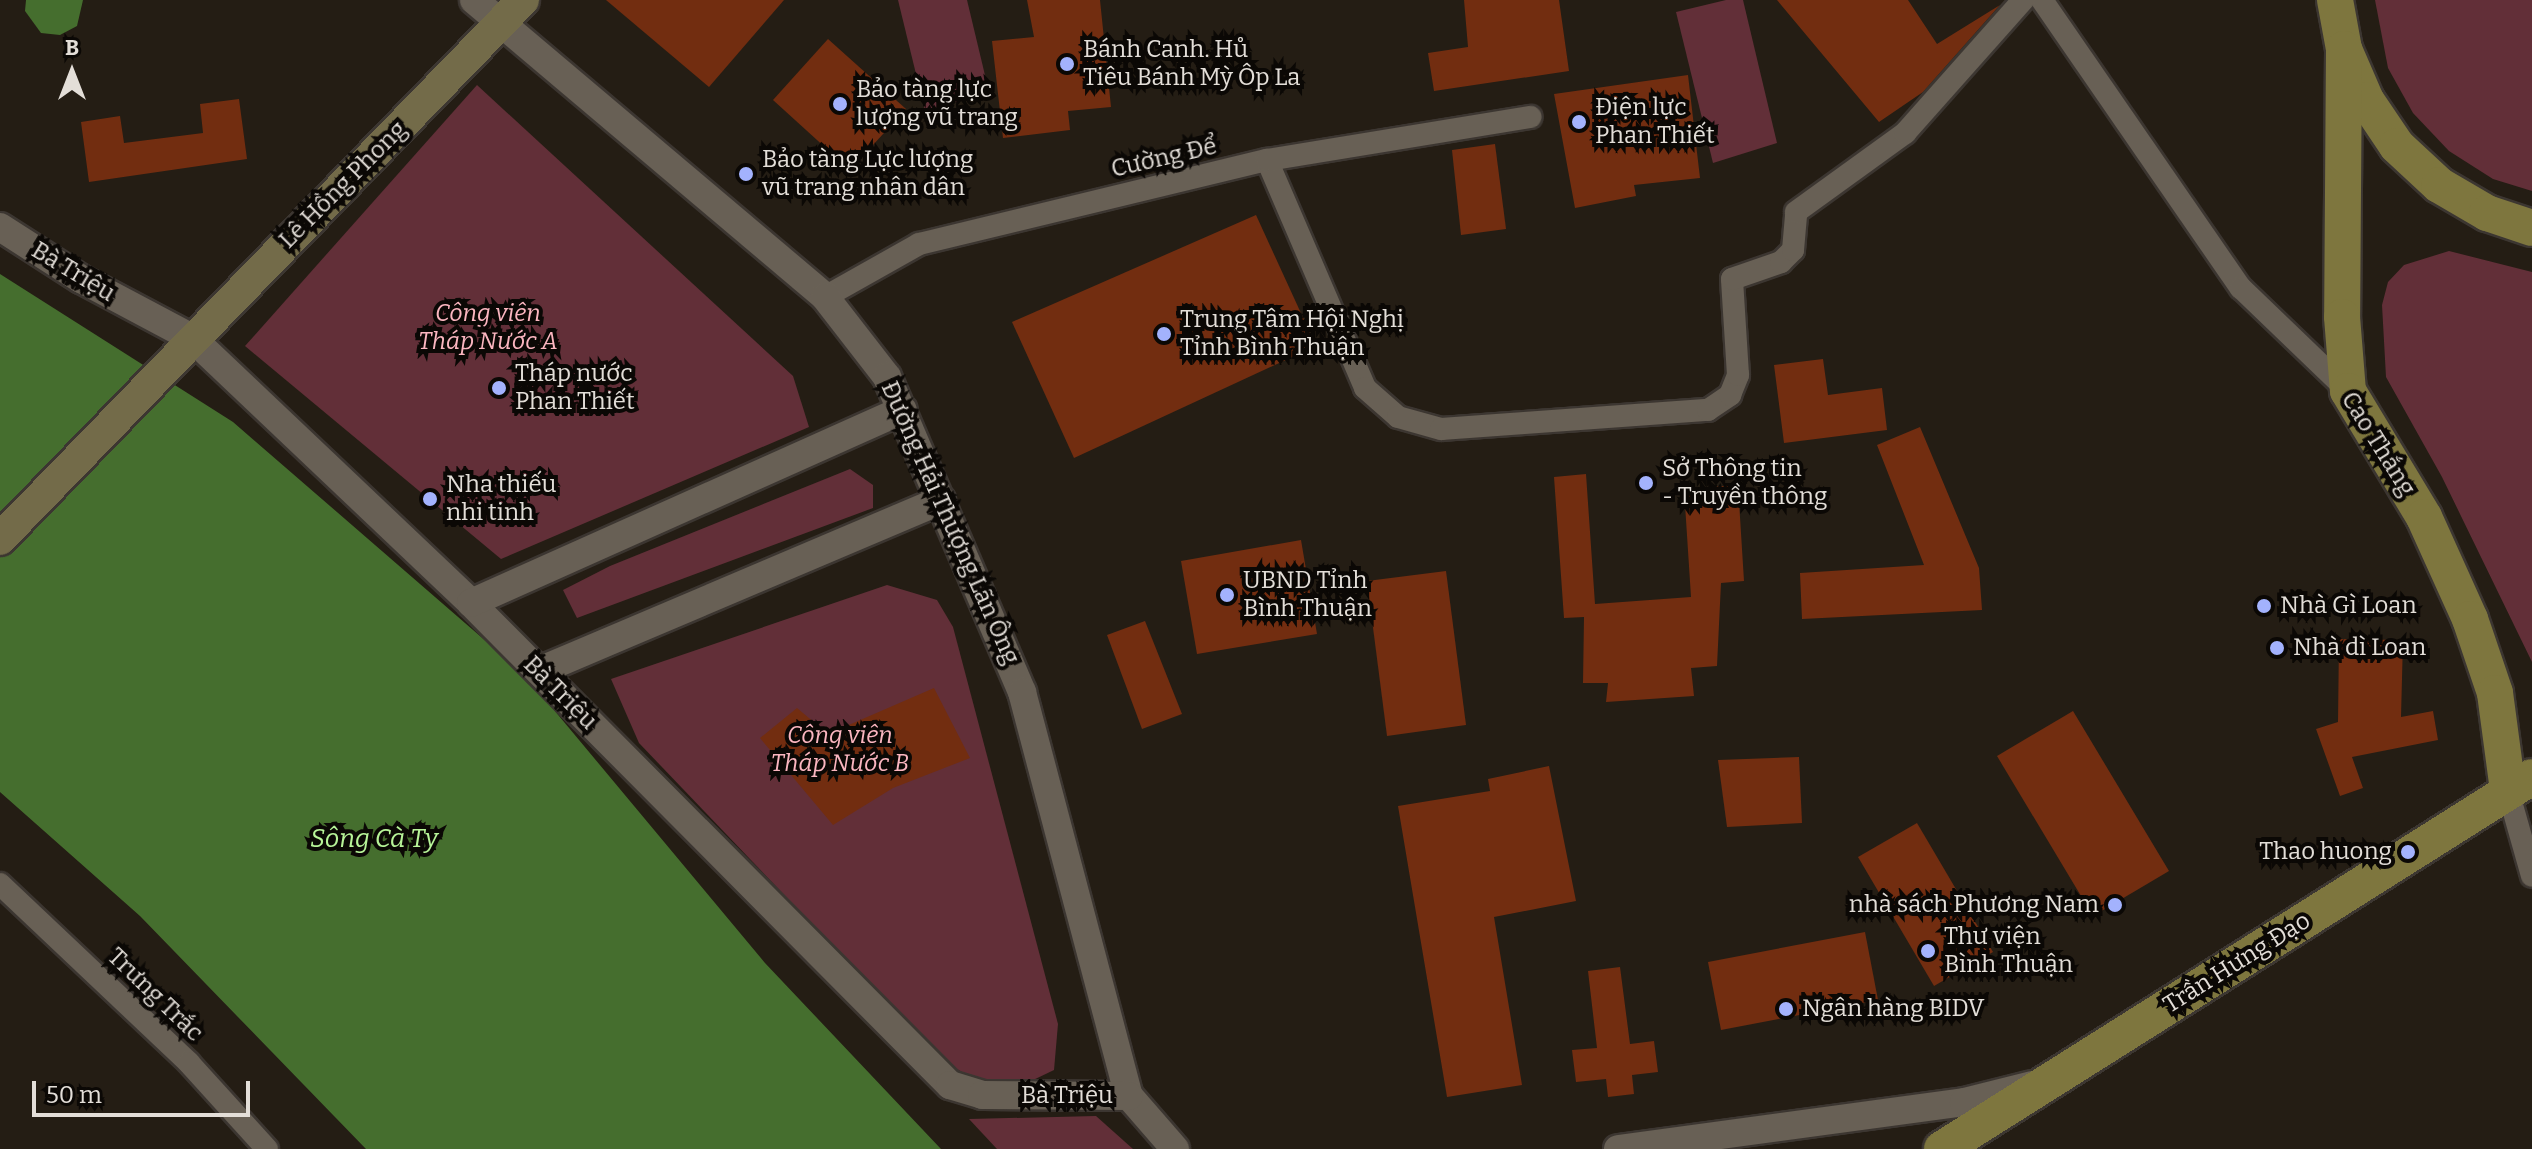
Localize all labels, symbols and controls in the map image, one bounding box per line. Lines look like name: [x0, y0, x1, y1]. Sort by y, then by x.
north arrow: [32, 32, 112, 112]
text: B: [65, 34, 79, 61]
place label: Bánh Canh. Hů Tiêu Bánh Mỳ Ôp La: [1083, 36, 1300, 92]
marker: Bánh Canh. Hů Tiêu Bánh Mỳ Ôp La: [1058, 55, 1076, 73]
place label: Bảo tàng lực lượng vũ trang: [856, 76, 1018, 132]
place label: Điện lực Phan Thiết: [1595, 94, 1715, 150]
marker: Bảo tàng lực lượng vũ trang: [831, 95, 849, 113]
marker: Điện lực Phan Thiết: [1570, 113, 1588, 131]
street label: Lê Hồng Phong: [273, 115, 413, 255]
street label: Cường Để: [1108, 132, 1220, 184]
place label: Bảo tàng Lực lượng vũ trang nhân dân: [762, 146, 973, 202]
marker: Bảo tàng Lực lượng vũ trang nhân dân: [737, 165, 755, 183]
street label: Bà Triệu: [26, 236, 120, 308]
park label: Công viên Tháp Nước A: [418, 300, 558, 356]
place label: Trung Tâm Hội Nghị Tỉnh Bình Thuận: [1180, 306, 1404, 362]
marker: Trung Tâm Hội Nghị Tỉnh Bình Thuận: [1155, 325, 1173, 343]
place label: Tháp nước Phan Thiết: [515, 360, 635, 416]
street label: Đường Hải Thượng Lãn Ông: [875, 377, 1025, 669]
marker: Tháp nước Phan Thiết: [490, 379, 508, 397]
street label: Cao Thắng: [2335, 387, 2421, 501]
place label: Sở Thông tin - Truyền thông: [1662, 455, 1827, 511]
place label: Nha thiếu nhi tinh: [446, 471, 556, 527]
marker: Sở Thông tin - Truyền thông: [1637, 474, 1655, 492]
marker: Nha thiếu nhi tinh: [421, 490, 439, 508]
place label: UBND Tỉnh Bình Thuận: [1243, 567, 1372, 623]
marker: UBND Tỉnh Bình Thuận: [1218, 586, 1236, 604]
place label: Nhà Gì Loan: [2280, 592, 2417, 620]
marker: Nhà Gì Loan: [2255, 597, 2273, 615]
place label: Nhà dì Loan: [2293, 634, 2426, 662]
marker: Nhà dì Loan: [2268, 639, 2286, 657]
street label: Bà Triệu: [517, 650, 603, 736]
park label: Công viên Tháp Nước B: [771, 722, 909, 778]
water label: Sông Cà Ty: [310, 823, 438, 855]
place label: Thao huong: [2259, 838, 2392, 866]
marker: Thao huong: [2399, 843, 2417, 861]
place label: nhà sách Phương Nam: [1849, 891, 2099, 919]
marker: nhà sách Phương Nam: [2106, 896, 2124, 914]
street label: Trần Hưng Đạo: [2158, 906, 2316, 1020]
place label: Thư viện Bình Thuận: [1944, 923, 2073, 979]
street label: Trưng Trắc: [101, 942, 209, 1048]
marker: Thư viện Bình Thuận: [1919, 942, 1937, 960]
place label: Ngân hàng BIDV: [1802, 995, 1984, 1023]
marker: Ngân hàng BIDV: [1777, 1000, 1795, 1018]
scale bar: [36, 1065, 254, 1115]
text: 50 m: [46, 1081, 102, 1109]
street label: Bà Triệu: [1021, 1082, 1113, 1110]

